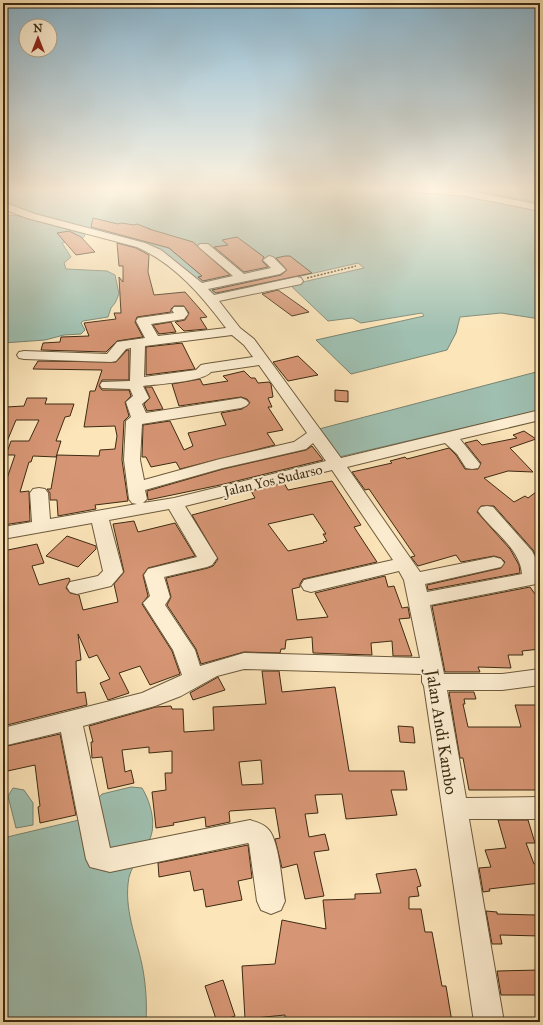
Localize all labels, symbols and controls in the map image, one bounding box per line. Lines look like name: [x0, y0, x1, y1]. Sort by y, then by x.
north arrow: [18, 18, 58, 58]
text: N: [33, 22, 43, 35]
street label: Jalan Yos Sudarso: [220, 461, 324, 502]
street label: Jalan Andi Kambo: [421, 666, 462, 796]

